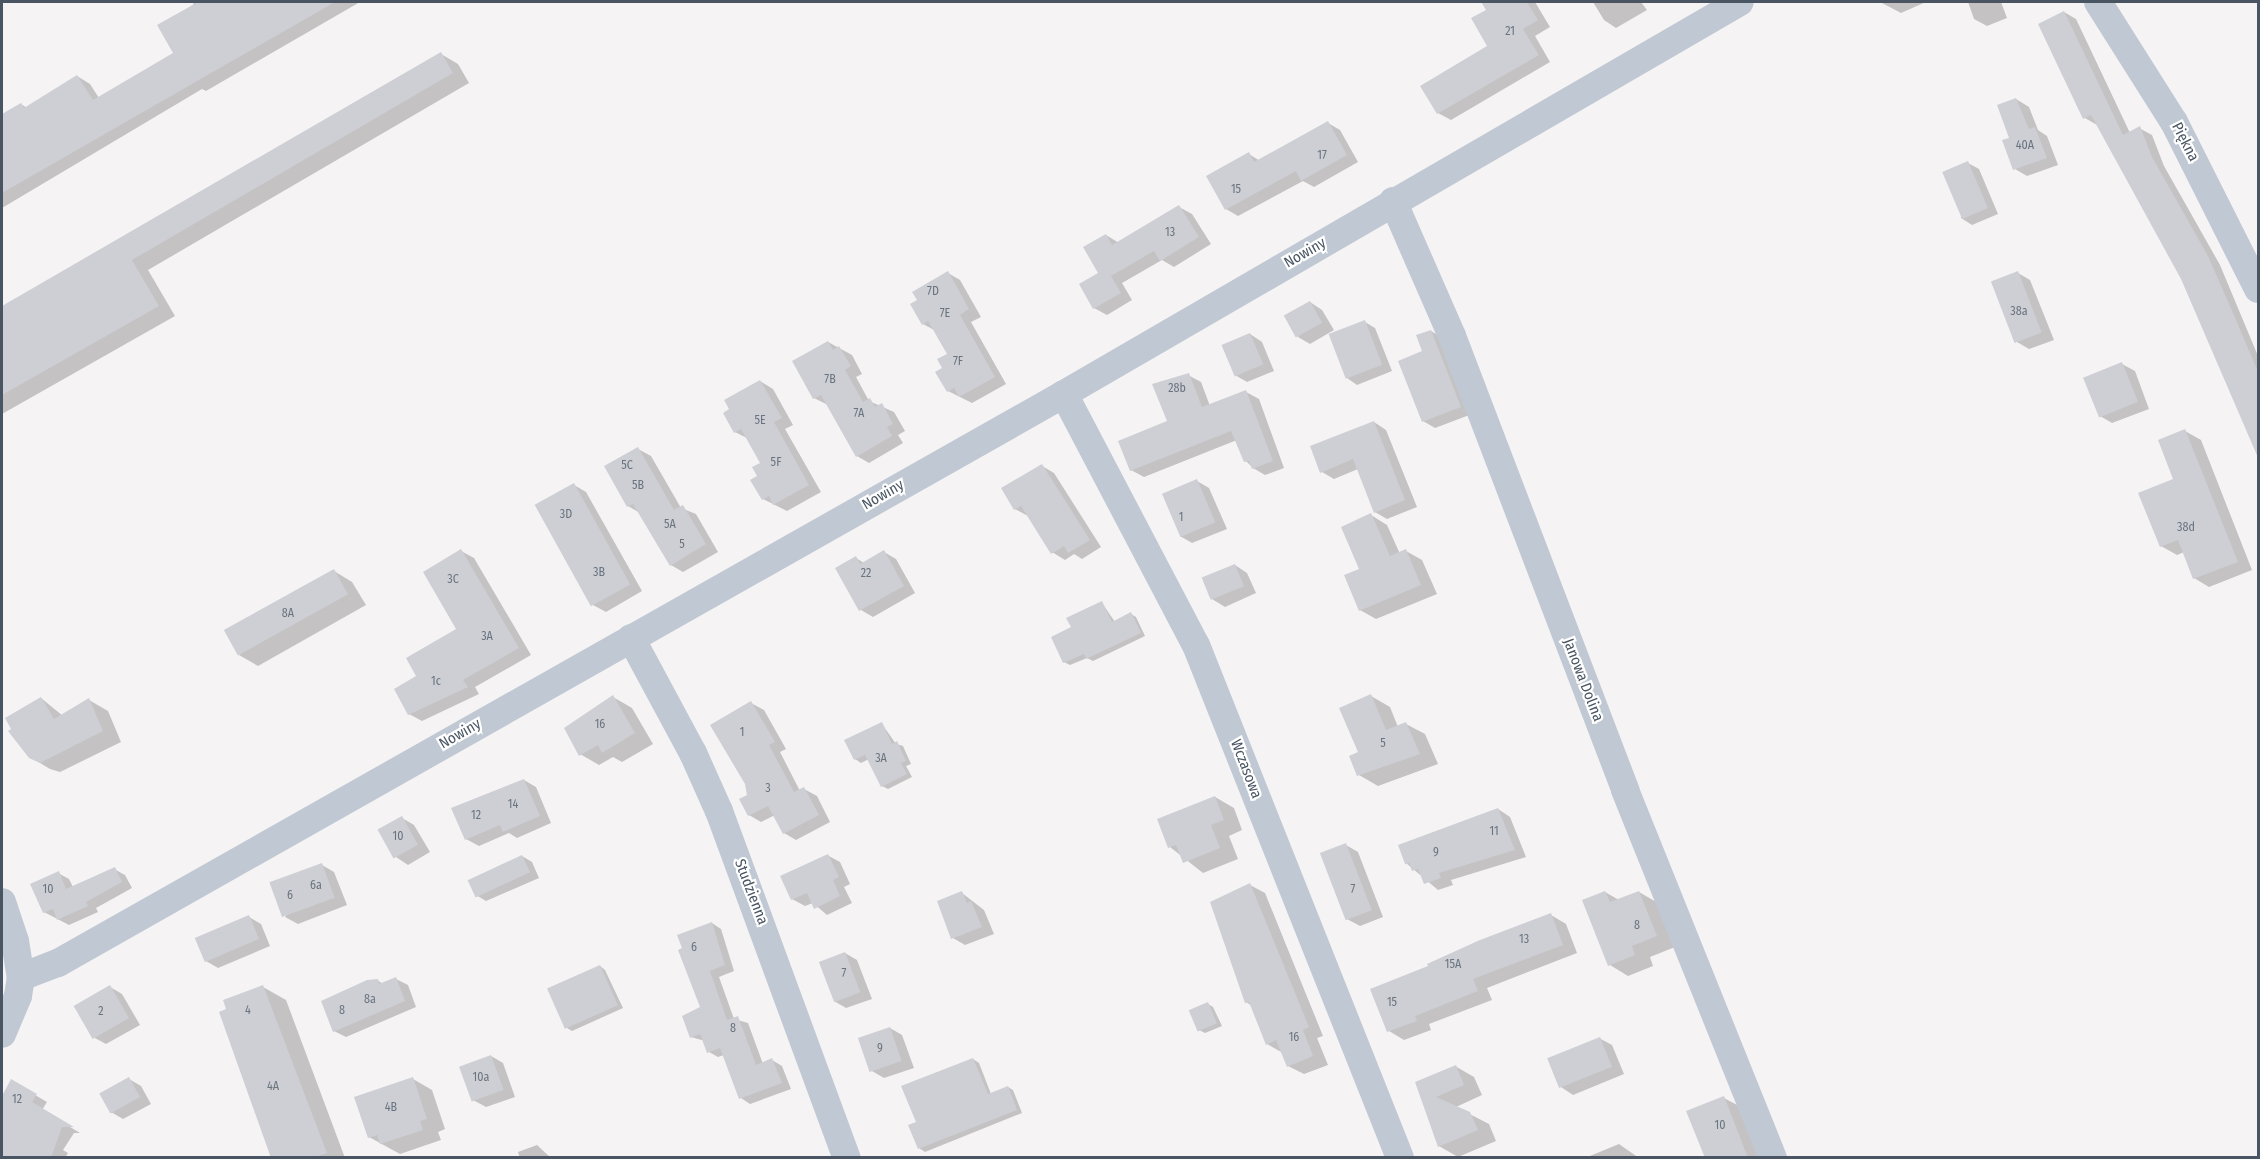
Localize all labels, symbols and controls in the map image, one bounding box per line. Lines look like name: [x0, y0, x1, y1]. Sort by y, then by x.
house number: 21: [1505, 25, 1515, 39]
street label: Piękna: [2168, 120, 2202, 164]
house number: 40A: [2016, 139, 2034, 153]
house number: 17: [1317, 149, 1327, 163]
house number: 15: [1231, 183, 1241, 197]
house number: 13: [1165, 226, 1175, 240]
street label: Nowiny: [1281, 234, 1329, 272]
house number: 7D: [927, 285, 939, 299]
house number: 38a: [2010, 305, 2028, 319]
house number: 7E: [940, 307, 950, 321]
house number: 7F: [953, 355, 963, 369]
house number: 7B: [824, 373, 836, 387]
house number: 28b: [1168, 382, 1186, 396]
house number: 7A: [854, 407, 864, 421]
house number: 5E: [754, 414, 766, 428]
house number: 5F: [771, 456, 781, 470]
house number: 5C: [621, 459, 633, 473]
street label: Nowiny: [859, 476, 907, 514]
house number: 5B: [632, 479, 644, 493]
house number: 3D: [560, 508, 572, 522]
house number: 1: [1179, 511, 1183, 525]
house number: 5A: [664, 518, 676, 532]
house number: 38d: [2177, 521, 2195, 535]
house number: 5: [679, 538, 685, 552]
house number: 3B: [593, 566, 605, 580]
house number: 22: [861, 567, 871, 581]
house number: 3C: [447, 573, 459, 587]
house number: 8A: [282, 607, 294, 621]
house number: 3A: [481, 630, 493, 644]
street label: Janowa Dolina: [1559, 636, 1607, 724]
house number: 1c: [431, 675, 441, 689]
street label: Nowiny: [436, 715, 484, 753]
house number: 16: [595, 718, 605, 732]
house number: 1: [740, 726, 744, 740]
street label: Wczasowa: [1227, 737, 1265, 801]
house number: 5: [1380, 737, 1386, 751]
house number: 3A: [875, 752, 887, 766]
house number: 3: [765, 782, 771, 796]
house number: 14: [508, 798, 518, 812]
house number: 12: [471, 809, 481, 823]
house number: 11: [1489, 825, 1499, 839]
house number: 10: [393, 830, 403, 844]
house number: 9: [1433, 846, 1439, 860]
street label: Studzienna: [730, 857, 772, 927]
house number: 6a: [310, 879, 322, 893]
house number: 10: [43, 883, 53, 897]
house number: 7: [1351, 883, 1355, 897]
house number: 6: [287, 889, 293, 903]
house number: 8: [1634, 919, 1640, 933]
house number: 13: [1519, 933, 1529, 947]
house number: 6: [691, 941, 697, 955]
house number: 15A: [1445, 958, 1461, 972]
house number: 7: [842, 967, 846, 981]
house number: 8a: [364, 993, 376, 1007]
house number: 15: [1387, 996, 1397, 1010]
house number: 4: [245, 1004, 251, 1018]
house number: 8: [339, 1004, 345, 1018]
house number: 2: [98, 1005, 104, 1019]
house number: 8: [730, 1022, 736, 1036]
house number: 16: [1289, 1031, 1299, 1045]
house number: 9: [877, 1042, 883, 1056]
house number: 10a: [473, 1071, 489, 1085]
house number: 4A: [267, 1080, 279, 1094]
house number: 12: [12, 1093, 22, 1107]
house number: 4B: [385, 1101, 397, 1115]
house number: 10: [1715, 1119, 1725, 1133]

